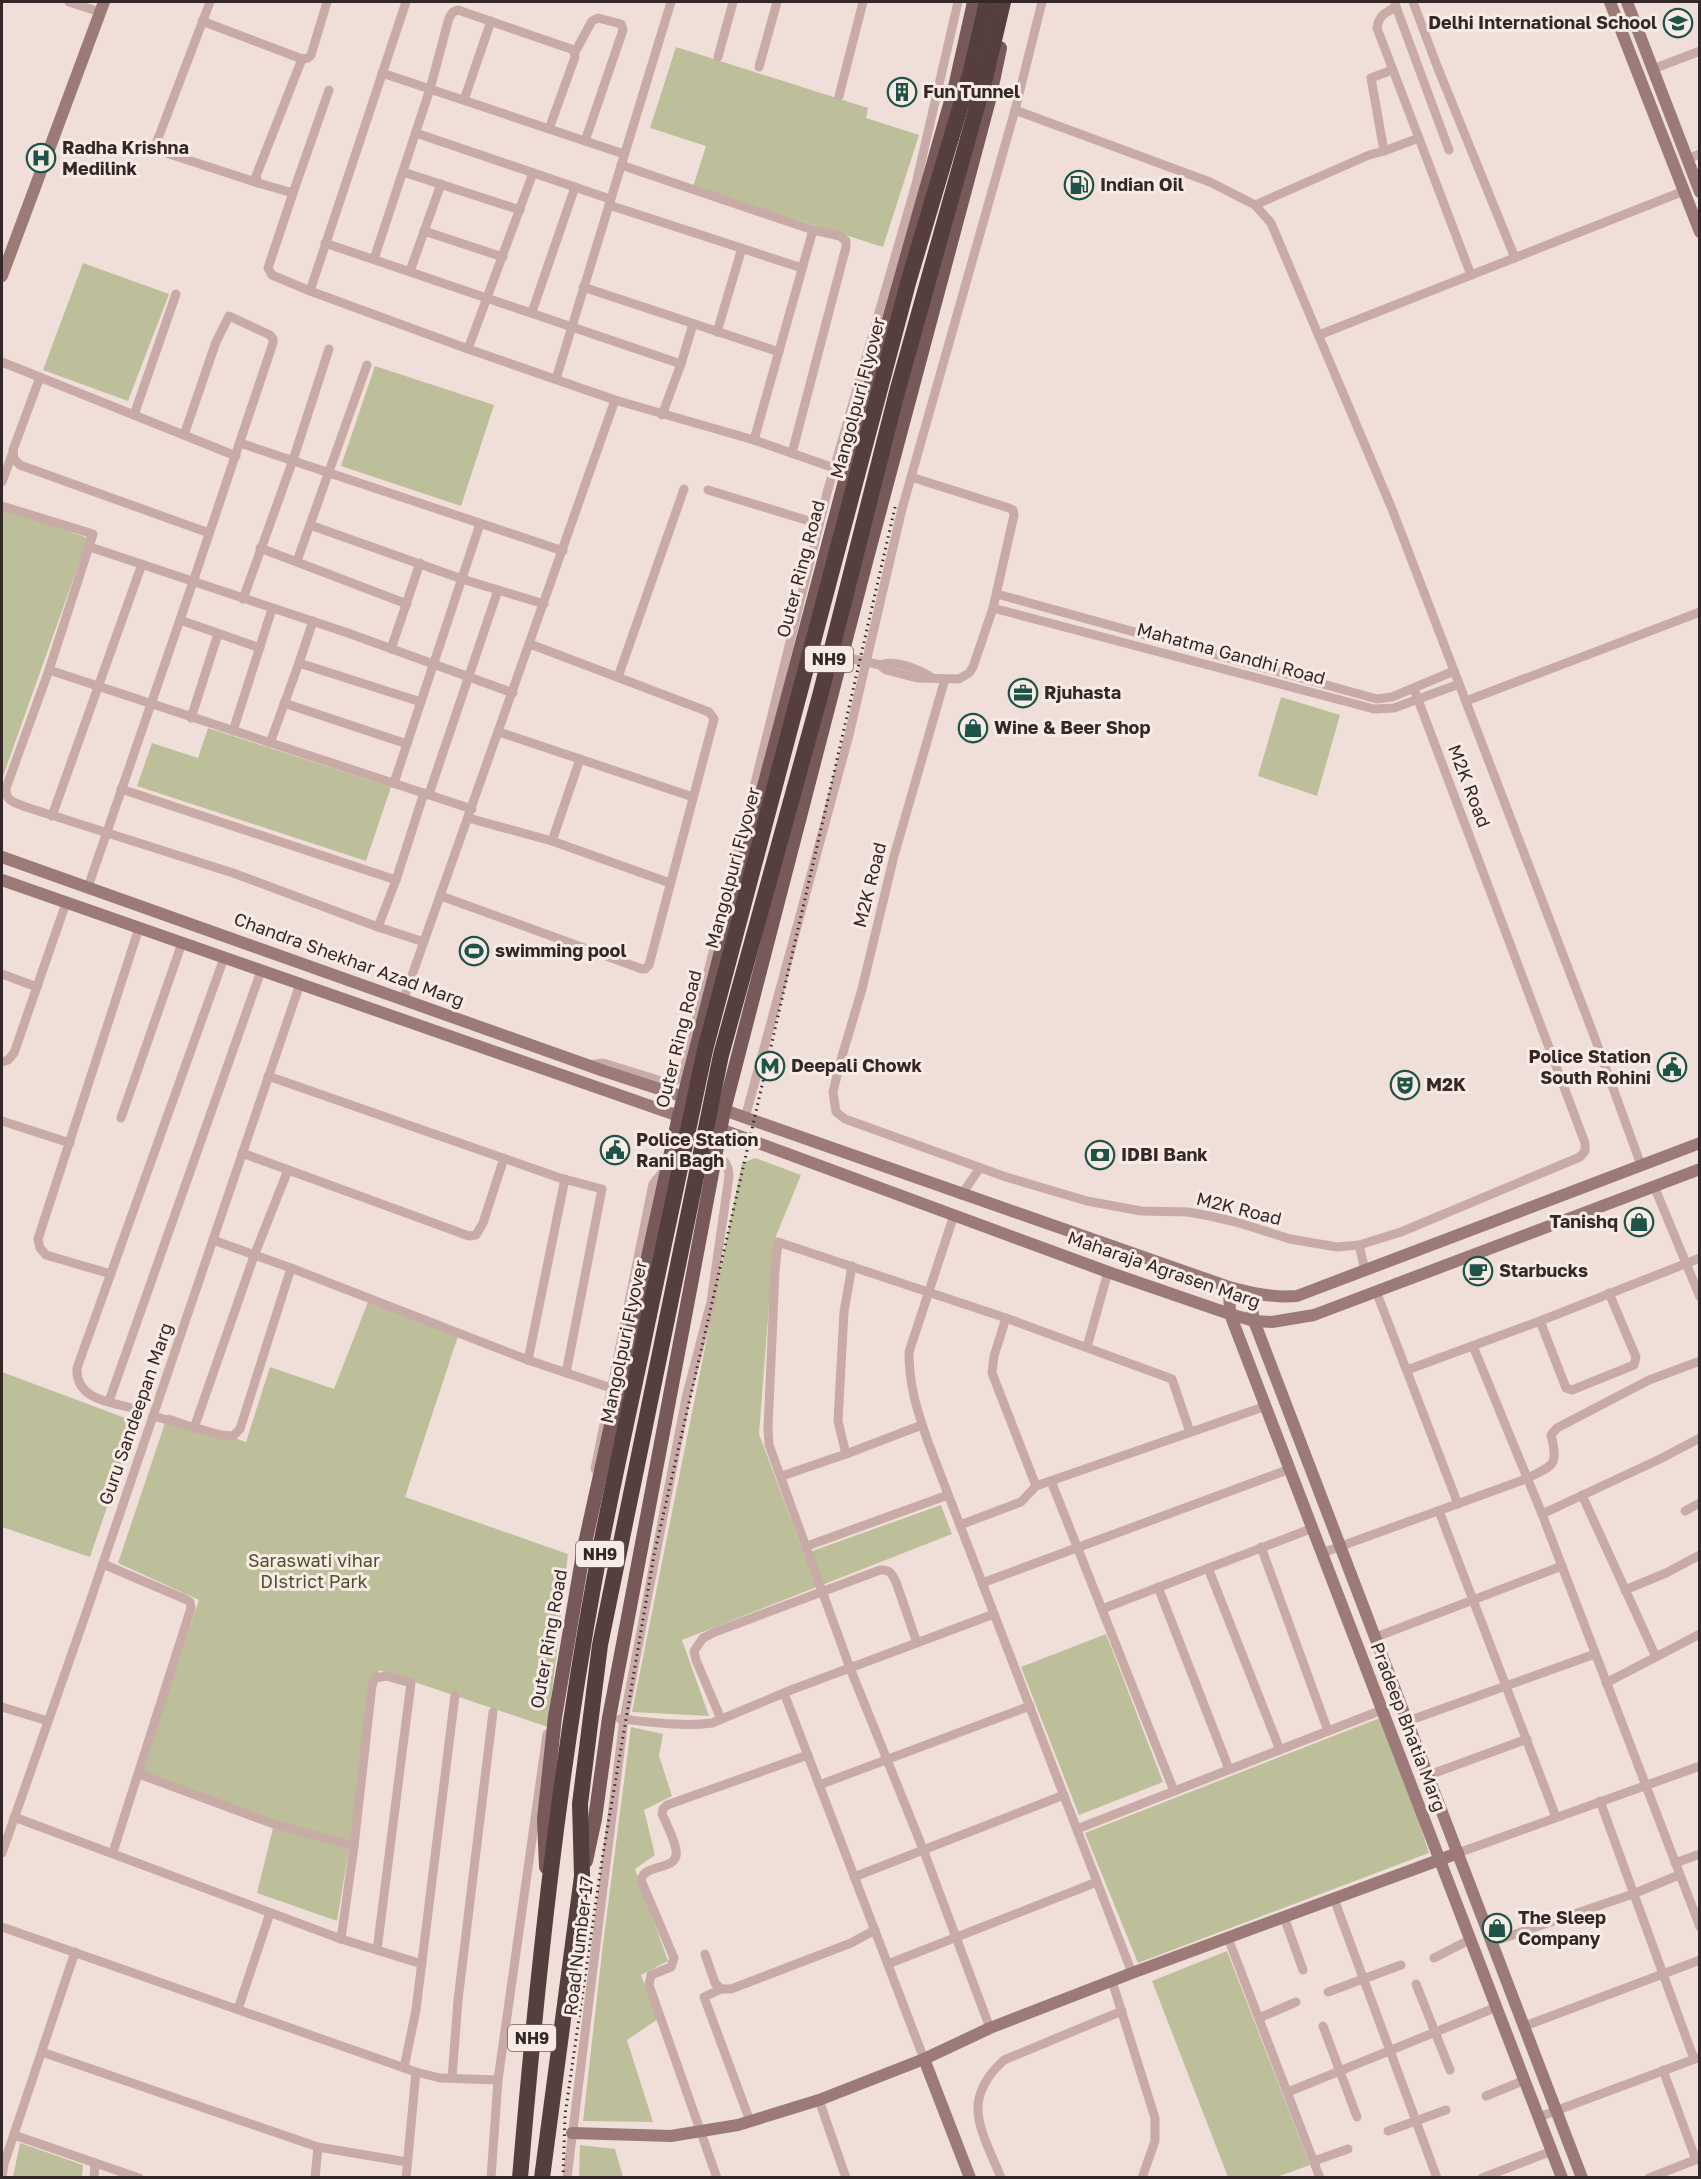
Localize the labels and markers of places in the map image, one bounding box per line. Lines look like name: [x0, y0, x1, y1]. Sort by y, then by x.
school or university icon: Delhi International School: [1662, 7, 1694, 39]
place label: Delhi International School: [1428, 11, 1657, 33]
building icon: Fun Tunnel: [886, 76, 918, 108]
place label: Fun Tunnel: [923, 80, 1020, 102]
place label: Radha Krishna Medilink: [62, 136, 189, 179]
hospital icon: Radha Krishna Medilink: [25, 142, 57, 174]
fuel station icon: Indian Oil: [1063, 169, 1095, 201]
place label: Indian Oil: [1100, 173, 1184, 195]
office icon: Rjuhasta: [1007, 677, 1039, 709]
place label: Rjuhasta: [1044, 681, 1121, 703]
shop icon: Wine & Beer Shop: [957, 712, 989, 744]
place label: Wine & Beer Shop: [994, 716, 1151, 738]
sports icon: swimming pool: [458, 935, 490, 967]
place label: swimming pool: [495, 939, 626, 961]
place label: Police Station South Rohini: [1529, 1045, 1651, 1088]
metro station icon: Deepali Chowk: [754, 1050, 786, 1082]
public building icon: Police Station South Rohini: [1656, 1051, 1688, 1083]
place label: Deepali Chowk: [791, 1054, 922, 1076]
theatre icon: M2K: [1389, 1069, 1421, 1101]
place label: M2K: [1426, 1073, 1466, 1095]
place label: Police Station Rani Bagh: [636, 1128, 759, 1171]
public building icon: Police Station Rani Bagh: [599, 1134, 631, 1166]
bank icon: IDBI Bank: [1084, 1139, 1116, 1171]
place label: IDBI Bank: [1121, 1143, 1208, 1165]
shop icon: Tanishq: [1623, 1206, 1655, 1238]
place label: Tanishq: [1549, 1210, 1618, 1232]
cafe icon: Starbucks: [1462, 1255, 1494, 1287]
place label: Starbucks: [1499, 1259, 1588, 1281]
place label: The Sleep Company: [1518, 1906, 1606, 1949]
shop icon: The Sleep Company: [1481, 1912, 1513, 1944]

